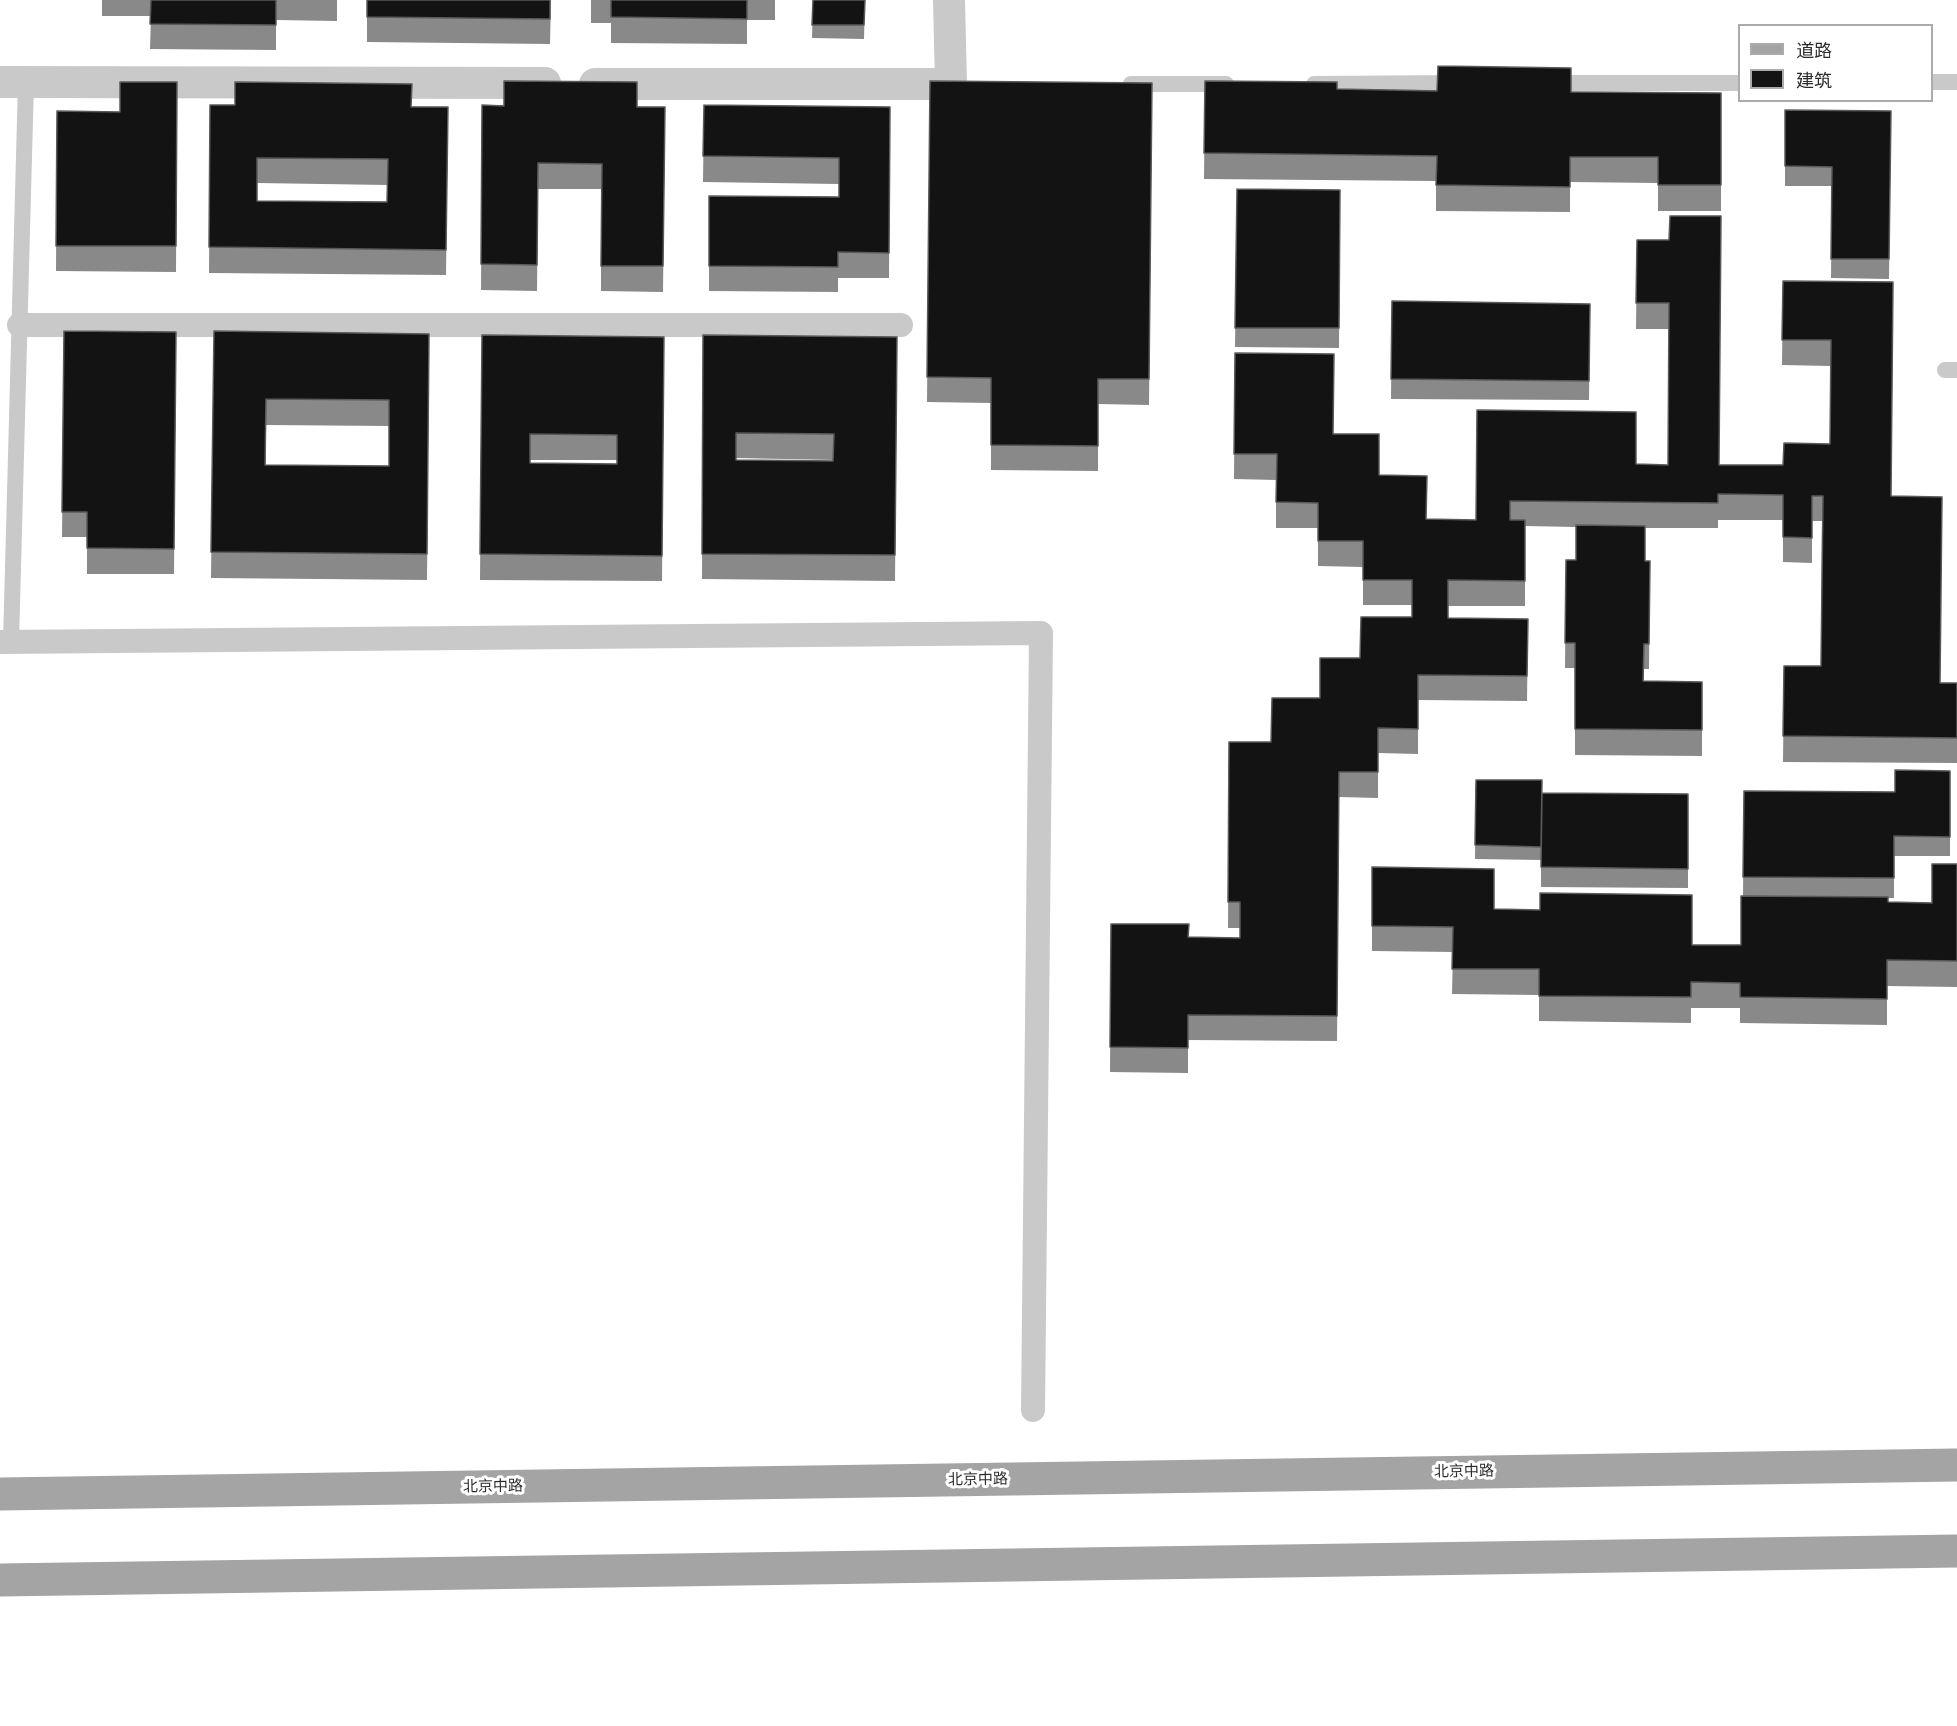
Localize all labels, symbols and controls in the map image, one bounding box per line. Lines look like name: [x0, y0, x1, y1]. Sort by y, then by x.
legend: [1738, 24, 1933, 102]
text: 道路: [1796, 39, 1832, 63]
text: 建筑: [1796, 69, 1832, 93]
street label: 北京中路: [1434, 1462, 1494, 1482]
street label: 北京中路: [948, 1470, 1008, 1490]
street label: 北京中路: [463, 1477, 523, 1497]

